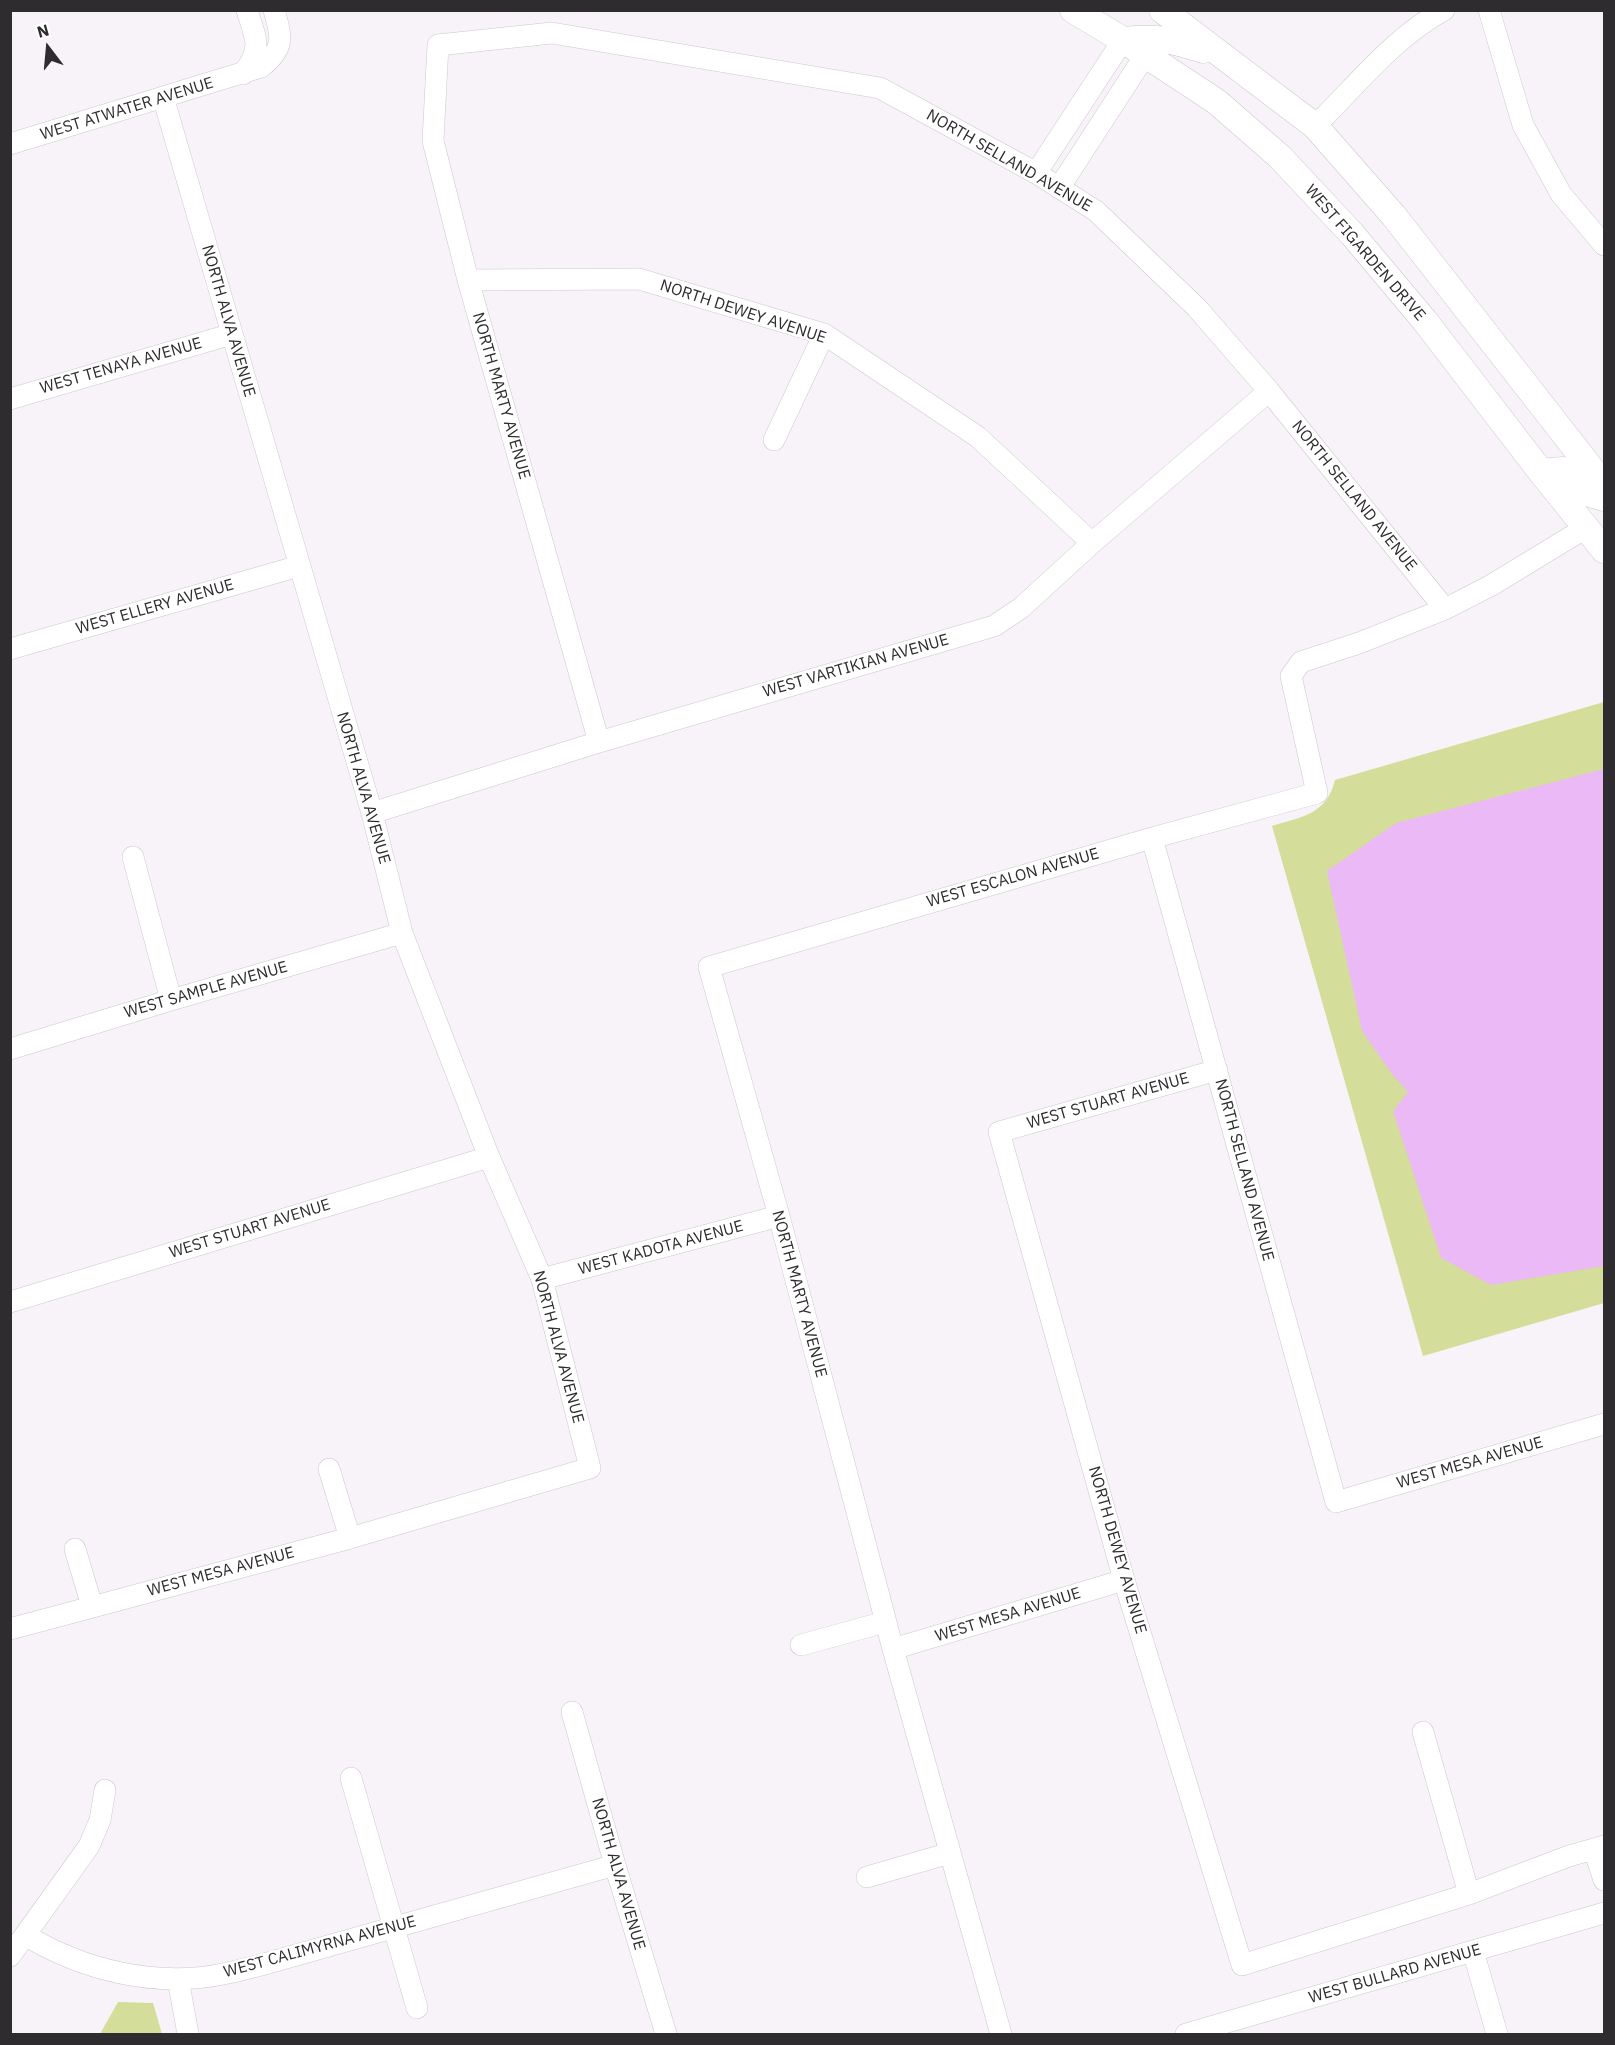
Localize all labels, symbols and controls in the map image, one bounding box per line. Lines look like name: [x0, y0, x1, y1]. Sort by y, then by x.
north arrow: [18, 18, 78, 78]
text: N: [35, 19, 51, 42]
street label: WEST ATWATER AVENUE: [38, 73, 216, 145]
street label: NORTH SELLAND AVENUE: [923, 106, 1095, 216]
street label: WEST FIGARDEN DRIVE: [1301, 181, 1429, 325]
street label: NORTH ALVA AVENUE: [197, 243, 259, 399]
street label: NORTH DEWEY AVENUE: [658, 276, 828, 348]
street label: NORTH MARTY AVENUE: [468, 310, 534, 482]
street label: WEST TENAYA AVENUE: [38, 334, 204, 398]
street label: NORTH SELLAND AVENUE: [1287, 417, 1421, 575]
street label: WEST ELLERY AVENUE: [74, 575, 236, 639]
street label: WEST VARTIKIAN AVENUE: [761, 630, 951, 702]
street label: NORTH ALVA AVENUE: [332, 710, 394, 866]
street label: WEST ESCALON AVENUE: [925, 844, 1101, 912]
street label: WEST SAMPLE AVENUE: [122, 957, 290, 1023]
street label: WEST STUART AVENUE: [1025, 1069, 1191, 1133]
street label: NORTH SELLAND AVENUE: [1210, 1077, 1278, 1263]
street label: WEST STUART AVENUE: [167, 1195, 333, 1263]
street label: NORTH MARTY AVENUE: [767, 1208, 831, 1380]
street label: WEST KADOTA AVENUE: [576, 1217, 746, 1279]
street label: NORTH ALVA AVENUE: [528, 1269, 588, 1425]
street label: WEST MESA AVENUE: [1395, 1433, 1545, 1493]
street label: NORTH DEWEY AVENUE: [1084, 1464, 1150, 1636]
street label: WEST MESA AVENUE: [145, 1543, 297, 1601]
street label: WEST MESA AVENUE: [933, 1584, 1083, 1646]
street label: NORTH ALVA AVENUE: [587, 1796, 649, 1952]
street label: WEST CALIMYRNA AVENUE: [222, 1912, 418, 1982]
street label: WEST BULLARD AVENUE: [1307, 1940, 1483, 2008]

